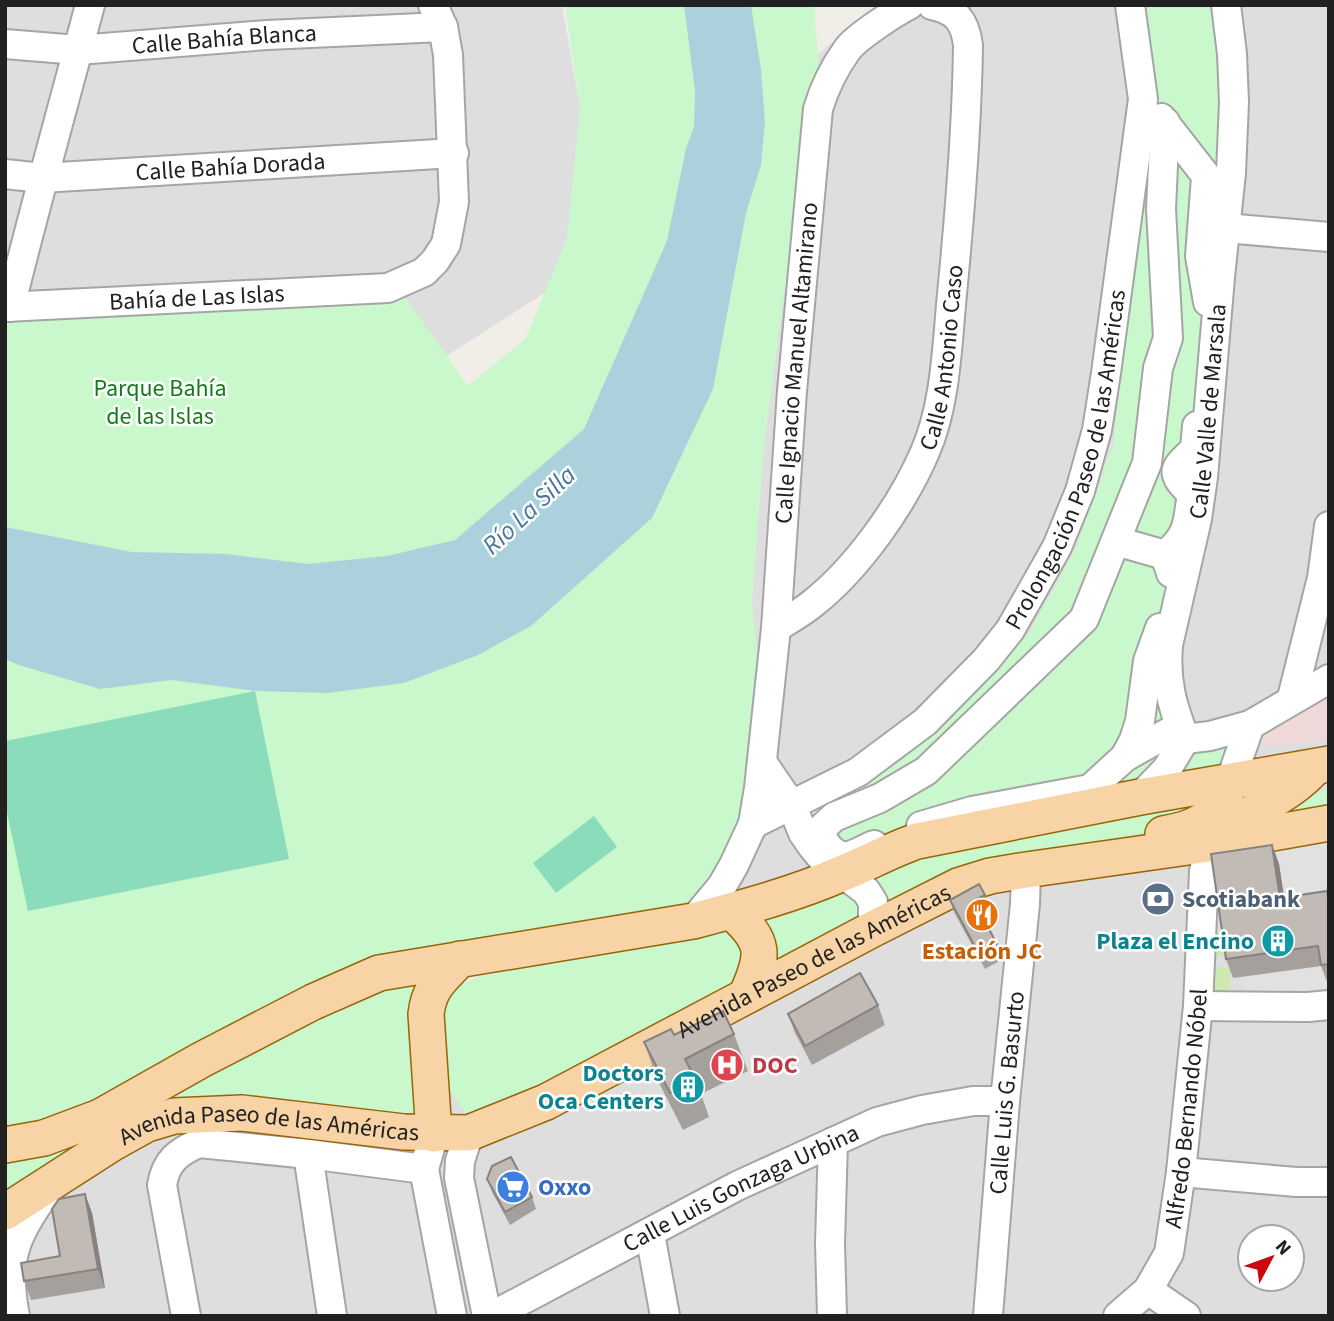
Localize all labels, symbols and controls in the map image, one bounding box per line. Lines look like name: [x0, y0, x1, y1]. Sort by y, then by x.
street label: Calle Bahía Blanca: [131, 15, 318, 63]
street label: Calle Bahía Dorada: [135, 143, 326, 190]
street label: Calle Ignacio Manuel Altamirano: [766, 201, 827, 525]
street label: Calle Antonio Caso: [910, 263, 972, 456]
street label: Bahía de Las Islas: [108, 276, 285, 319]
street label: Prolongación Paseo de las Américas: [996, 287, 1135, 636]
street label: Calle Valle de Marsala: [1180, 302, 1235, 521]
park label: Parque Bahía de las Islas: [93, 371, 227, 434]
water label: Río La Silla: [474, 457, 584, 563]
street label: Avenida Paseo de las Américas: [671, 875, 957, 1047]
bank icon: Scotiabank: [1139, 880, 1177, 918]
place label: Scotiabank: [1182, 882, 1301, 917]
restaurant icon: Estación JC: [963, 896, 1001, 934]
building icon: Plaza el Encino: [1259, 922, 1297, 960]
place label: Plaza el Encino: [1096, 924, 1254, 959]
place label: Estación JC: [922, 934, 1042, 969]
street label: Alfredo Bernando Nóbel: [1155, 988, 1216, 1231]
street label: Calle Luis G. Basurto: [980, 989, 1034, 1196]
hospital icon: DOC: [708, 1046, 746, 1084]
place label: DOC: [752, 1048, 798, 1083]
place label: Doctors Oca Centers: [538, 1056, 664, 1119]
building icon: Doctors Oca Centers: [669, 1068, 707, 1106]
street label: Avenida Paseo de las Américas: [112, 1095, 419, 1154]
street label: Calle Luis Gonzaga Urbina: [616, 1115, 865, 1261]
supermarket icon: Oxxo: [494, 1168, 532, 1206]
place label: Oxxo: [538, 1170, 591, 1205]
north arrow: [1236, 1223, 1306, 1293]
text: N: [1268, 1234, 1297, 1261]

